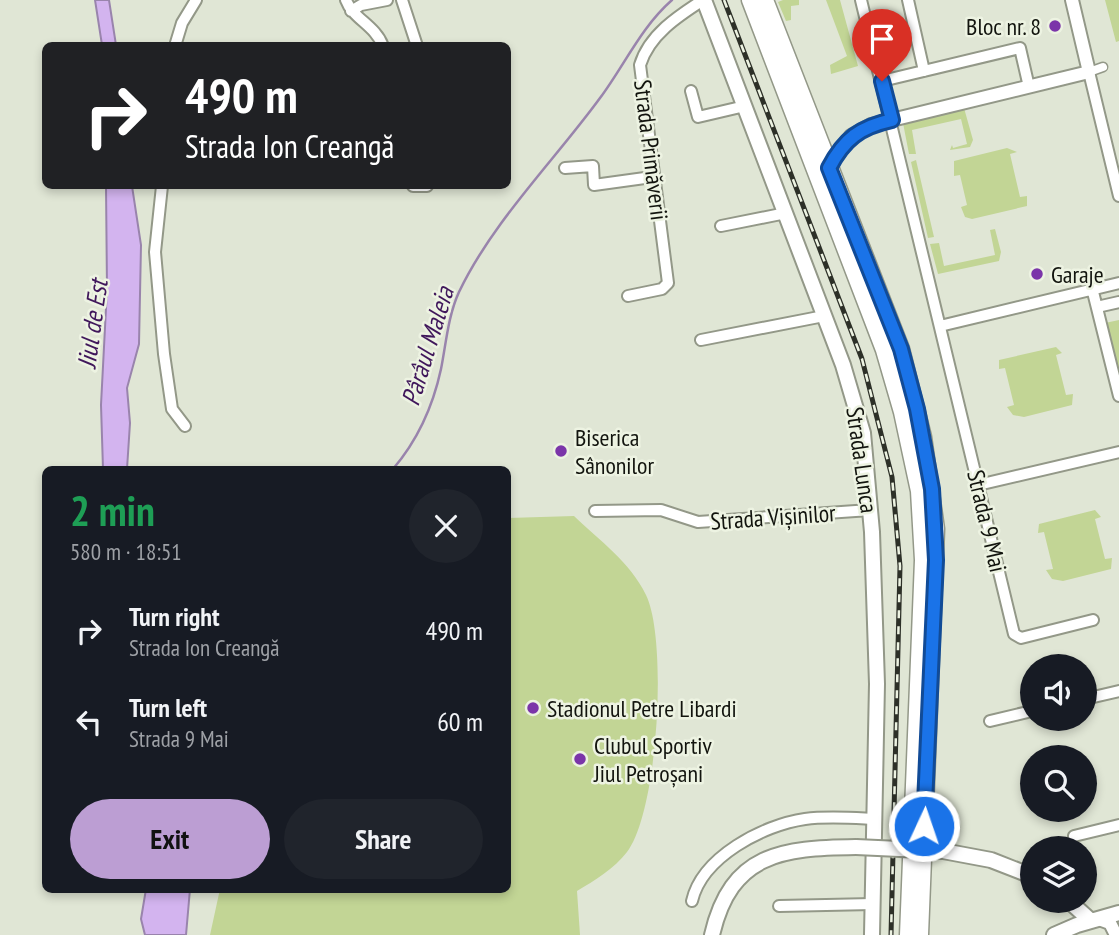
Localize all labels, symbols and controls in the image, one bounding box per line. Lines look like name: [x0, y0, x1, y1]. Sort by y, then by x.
pin: [852, 9, 912, 81]
place label: Bloc nr. 8: [966, 11, 1041, 42]
marker: Bloc nr. 8: [1047, 18, 1063, 34]
icon: arrive: [863, 20, 901, 58]
text: 490 m: [185, 63, 298, 127]
icon: right: [70, 70, 161, 161]
street label: Strada Primăverii: [627, 78, 675, 222]
text: Strada Ion Creangă: [185, 125, 394, 167]
place label: Garaje: [1051, 259, 1104, 290]
marker: Garaje: [1029, 266, 1045, 282]
water label: Jiul de Est: [69, 275, 115, 372]
water label: Pârâul Maleia: [393, 281, 461, 409]
street label: Strada Lunca: [839, 405, 885, 515]
place label: Biserica Sânonilor: [575, 422, 654, 481]
marker: Biserica Sânonilor: [553, 443, 569, 459]
street label: Strada 9 Mai: [960, 467, 1014, 575]
text: 2 min: [70, 483, 155, 538]
button: close: [409, 489, 483, 563]
street label: Strada Vișinilor: [709, 497, 837, 537]
text: 580 m · 18:51: [70, 537, 182, 566]
text: Turn right: [129, 600, 220, 633]
icon: right: [70, 612, 108, 650]
text: 490 m: [425, 614, 483, 647]
text: Strada Ion Creangă: [129, 633, 279, 662]
map controls: [1020, 654, 1097, 913]
button: sound: [1020, 654, 1097, 731]
text: Turn left: [129, 691, 207, 724]
place label: Stadionul Petre Libardi: [547, 693, 737, 724]
marker: Stadionul Petre Libardi: [525, 700, 541, 716]
icon: left: [70, 703, 108, 741]
text: 60 m: [437, 705, 483, 738]
text: Strada 9 Mai: [129, 724, 229, 753]
place label: Clubul Sportiv Jiul Petroșani: [593, 730, 713, 789]
button: search: [1020, 745, 1097, 822]
marker: Clubul Sportiv Jiul Petroșani: [572, 751, 588, 767]
position arrow: [887, 789, 961, 863]
button: Exit: [70, 799, 270, 879]
button: Share: [284, 799, 483, 879]
button: layers: [1020, 836, 1097, 913]

